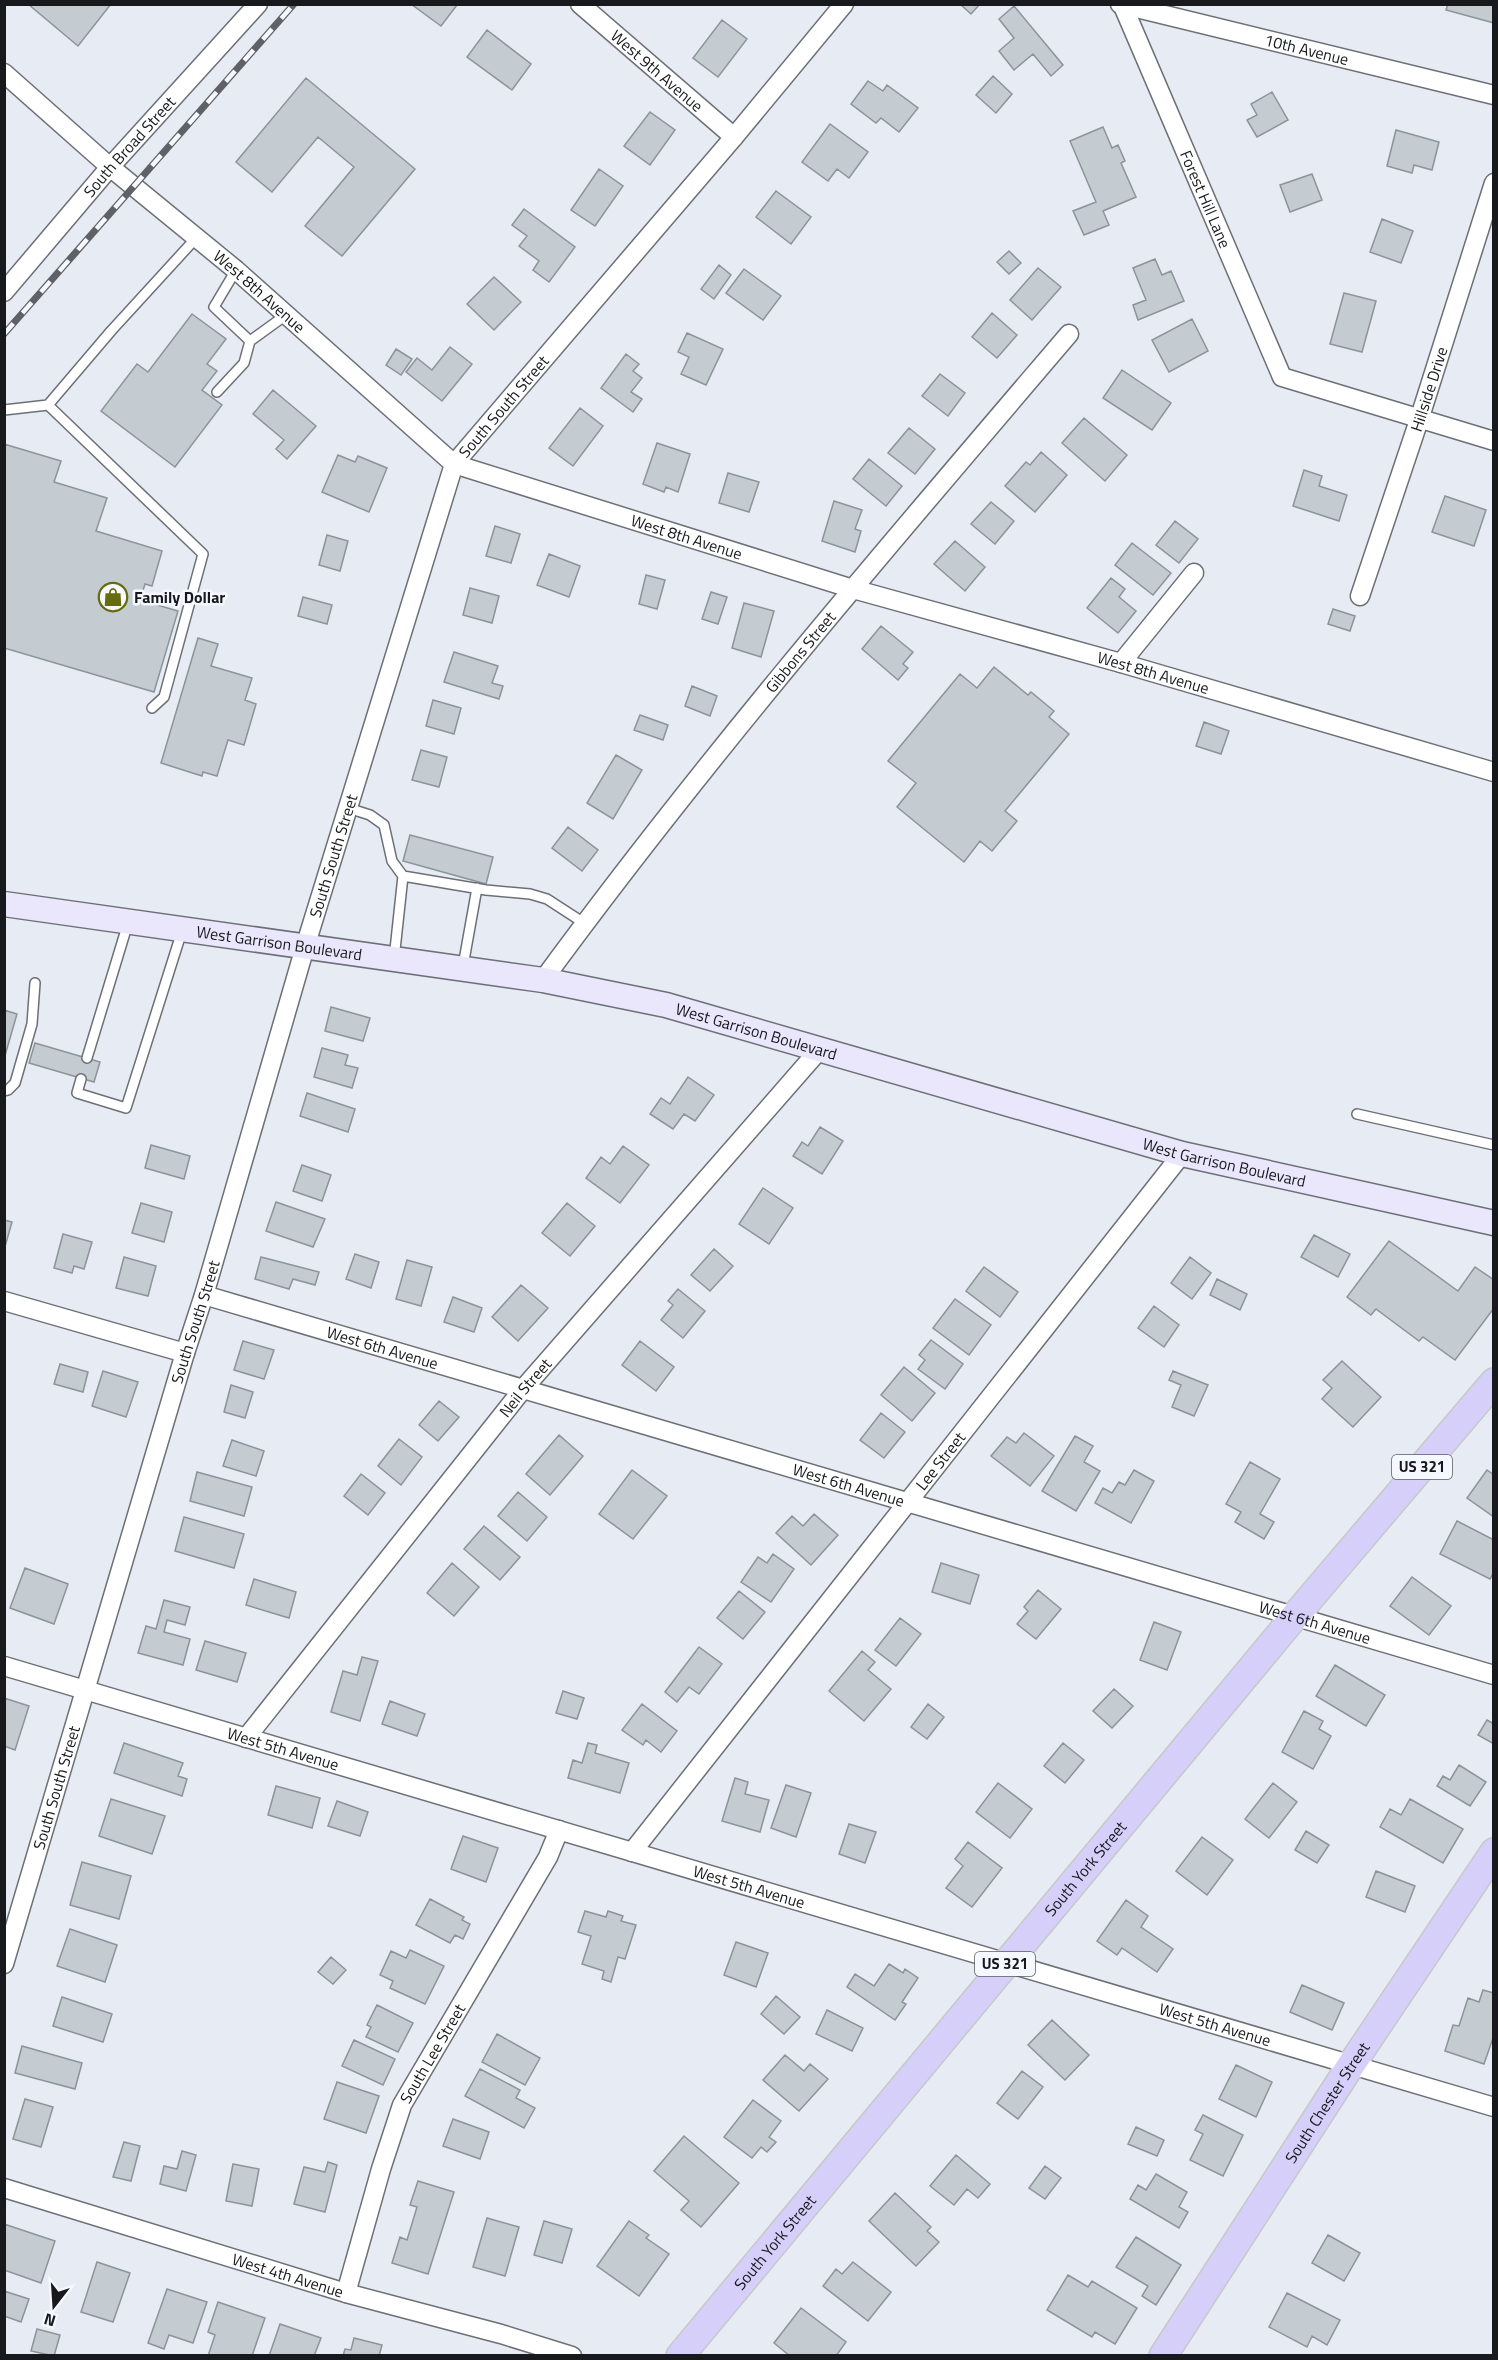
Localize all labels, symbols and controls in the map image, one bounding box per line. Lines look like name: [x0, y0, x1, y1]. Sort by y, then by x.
street label: West 9th Avenue: [606, 24, 709, 117]
street label: 10th Avenue: [1262, 28, 1351, 71]
street label: South Broad Street: [77, 90, 181, 202]
street label: Forest Hill Lane: [1174, 146, 1237, 252]
street label: West 8th Avenue: [208, 244, 311, 338]
street label: Hillside Drive: [1404, 344, 1453, 435]
street label: South South Street: [453, 350, 554, 463]
street label: West 8th Avenue: [628, 508, 745, 566]
shop icon: Family Dollar: [97, 581, 129, 613]
place label: Family Dollar: [134, 585, 225, 609]
street label: Gibbons Street: [759, 606, 841, 698]
street label: West 8th Avenue: [1095, 645, 1212, 700]
street label: South South Street: [303, 791, 364, 921]
street label: West Garrison Boulevard: [195, 919, 364, 966]
street label: West Garrison Boulevard: [673, 996, 840, 1066]
street label: West Garrison Boulevard: [1140, 1131, 1308, 1193]
street label: South South Street: [165, 1257, 226, 1386]
street label: West 6th Avenue: [324, 1320, 441, 1375]
street label: Neil Street: [493, 1352, 557, 1422]
street label: Lee Street: [910, 1426, 971, 1495]
road number: US 321: [1392, 1455, 1452, 1479]
street label: West 6th Avenue: [790, 1457, 907, 1513]
street label: West 6th Avenue: [1256, 1594, 1374, 1650]
street label: West 5th Avenue: [224, 1721, 342, 1776]
street label: South South Street: [27, 1722, 86, 1852]
street label: South York Street: [1038, 1815, 1132, 1921]
street label: West 5th Avenue: [690, 1859, 808, 1914]
road number: US 321: [975, 1952, 1035, 1976]
street label: West 5th Avenue: [1156, 1997, 1274, 2052]
street label: South Lee Street: [394, 1999, 471, 2108]
street label: South Chester Street: [1279, 2037, 1376, 2168]
street label: South York Street: [728, 2189, 822, 2295]
street label: West 4th Avenue: [229, 2247, 347, 2304]
north arrow: [24, 2276, 84, 2336]
text: N: [41, 2307, 58, 2333]

